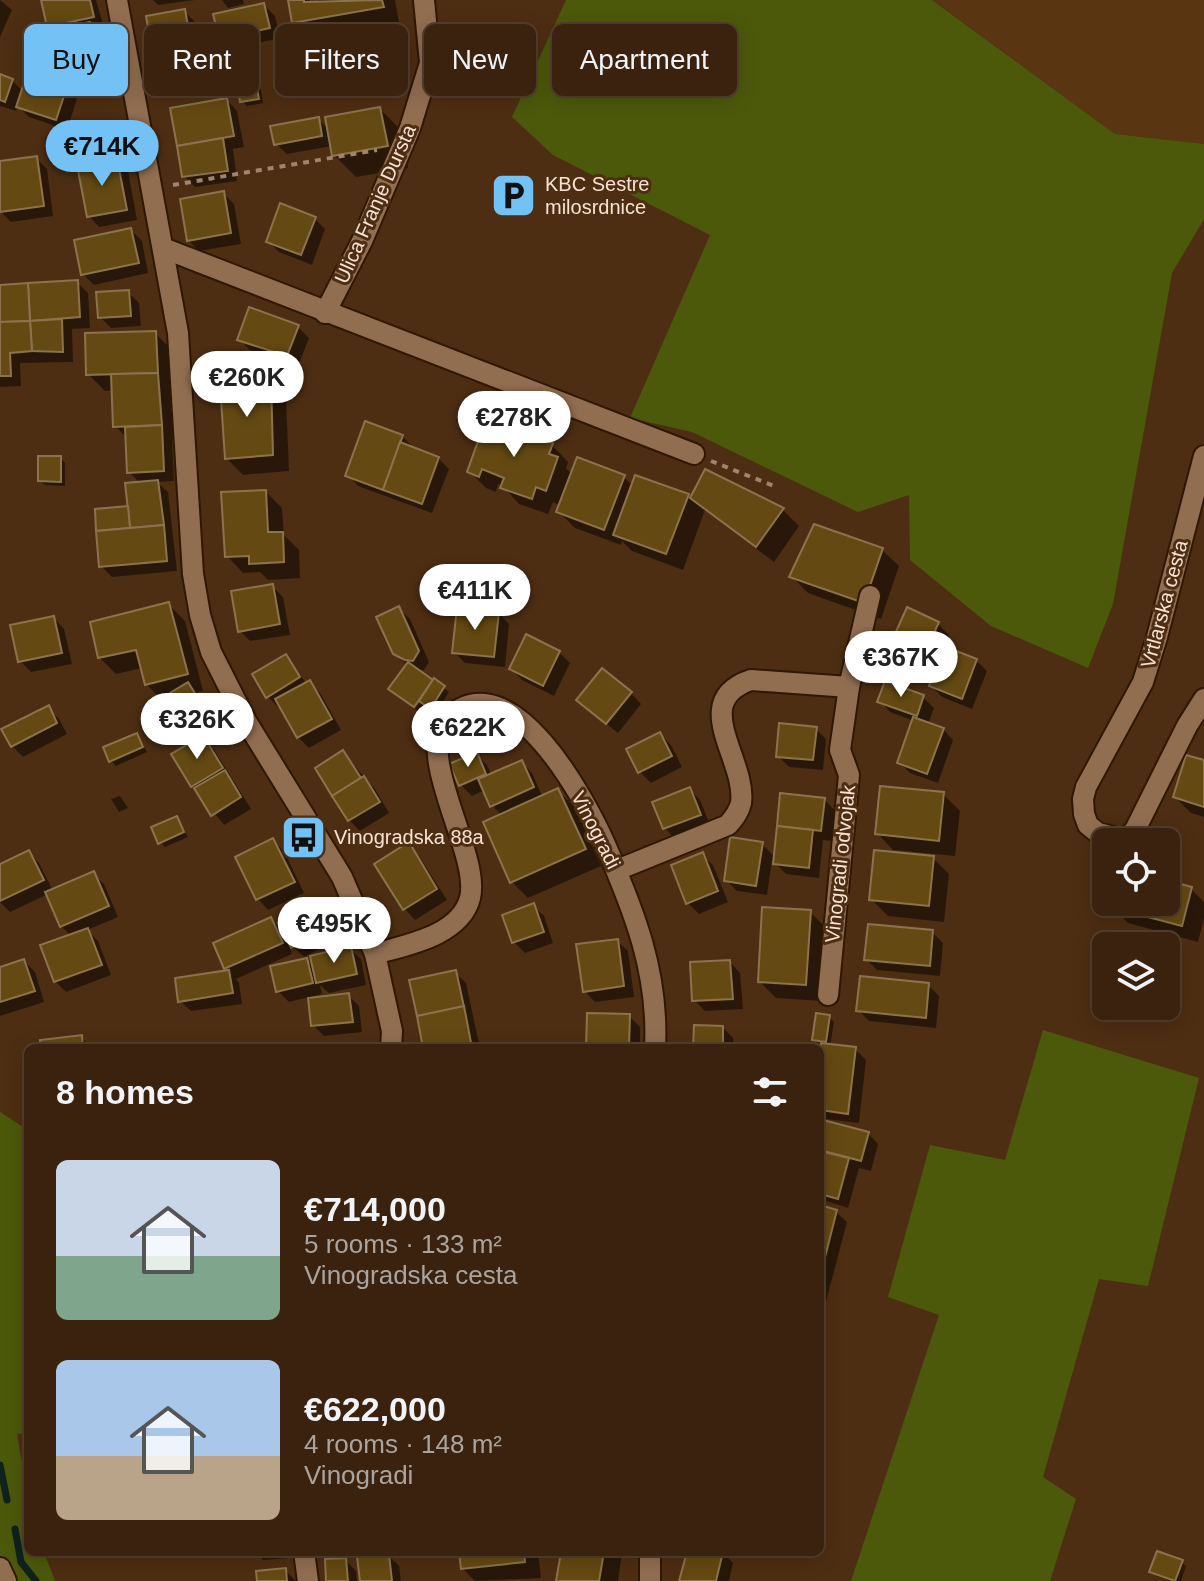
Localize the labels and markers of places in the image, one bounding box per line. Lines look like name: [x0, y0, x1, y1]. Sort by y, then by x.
pin: €714K: [46, 120, 158, 188]
parking icon: KBC Sestre milosrdnice: [490, 171, 538, 219]
place label: KBC Sestre milosrdnice: [545, 173, 649, 218]
pin: €260K: [191, 351, 303, 419]
pin: €278K: [458, 391, 570, 459]
pin: €411K: [419, 564, 531, 632]
pin: €367K: [845, 631, 957, 699]
pin: €326K: [141, 693, 253, 761]
pin: €622K: [412, 701, 524, 769]
bus stop icon: Vinogradska 88a: [279, 813, 327, 861]
place label: Vinogradska 88a: [334, 826, 485, 848]
pin: €495K: [278, 897, 390, 965]

